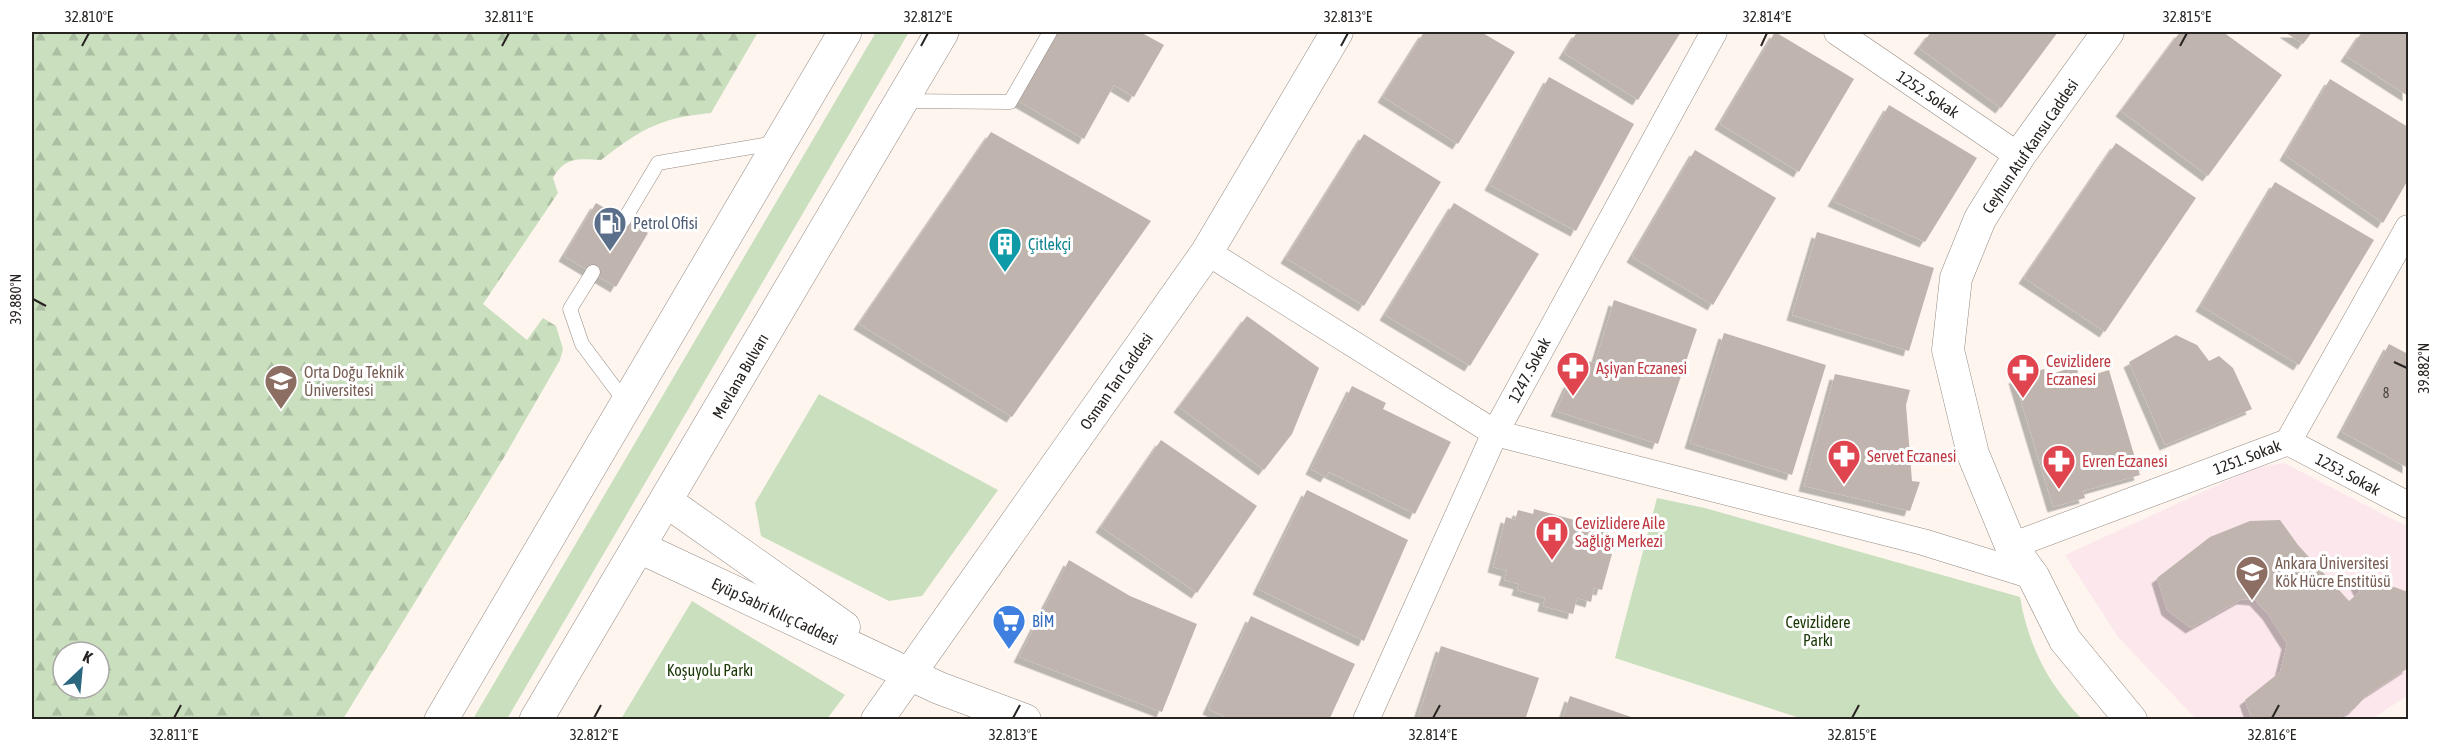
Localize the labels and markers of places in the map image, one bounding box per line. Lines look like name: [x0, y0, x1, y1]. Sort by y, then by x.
fuel station icon: Petrol Ofisi: [592, 205, 628, 252]
place label: Petrol Ofisi: [633, 214, 698, 232]
building icon: Çitlekçi: [987, 226, 1023, 273]
place label: Çitlekçi: [1028, 235, 1071, 254]
pharmacy icon: Aşiyan Eczanesi: [1555, 350, 1591, 397]
pharmacy icon: Cevizlidere Eczanesi: [2005, 352, 2041, 399]
place label: Cevizlidere Eczanesi: [2046, 352, 2111, 388]
place label: Aşiyan Eczanesi: [1596, 359, 1687, 378]
school or university icon: Orta Doğu Teknik Üniversitesi: [263, 363, 299, 410]
place label: Orta Doğu Teknik Üniversitesi: [304, 363, 404, 399]
pharmacy icon: Servet Eczanesi: [1826, 438, 1862, 485]
pharmacy icon: Evren Eczanesi: [2041, 443, 2077, 490]
place label: Servet Eczanesi: [1867, 447, 1957, 465]
place label: Evren Eczanesi: [2082, 452, 2168, 470]
hospital icon: Cevizlidere Aile Sağlığı Merkezi: [1534, 514, 1570, 561]
place label: Cevizlidere Aile Sağlığı Merkezi: [1575, 514, 1665, 551]
school or university icon: Ankara Üniversitesi Kök Hücre Enstitüsü: [2234, 554, 2270, 601]
place label: Ankara Üniversitesi Kök Hücre Enstitüsü: [2275, 554, 2391, 590]
supermarket icon: BİM: [991, 603, 1027, 650]
place label: BİM: [1032, 612, 1054, 630]

